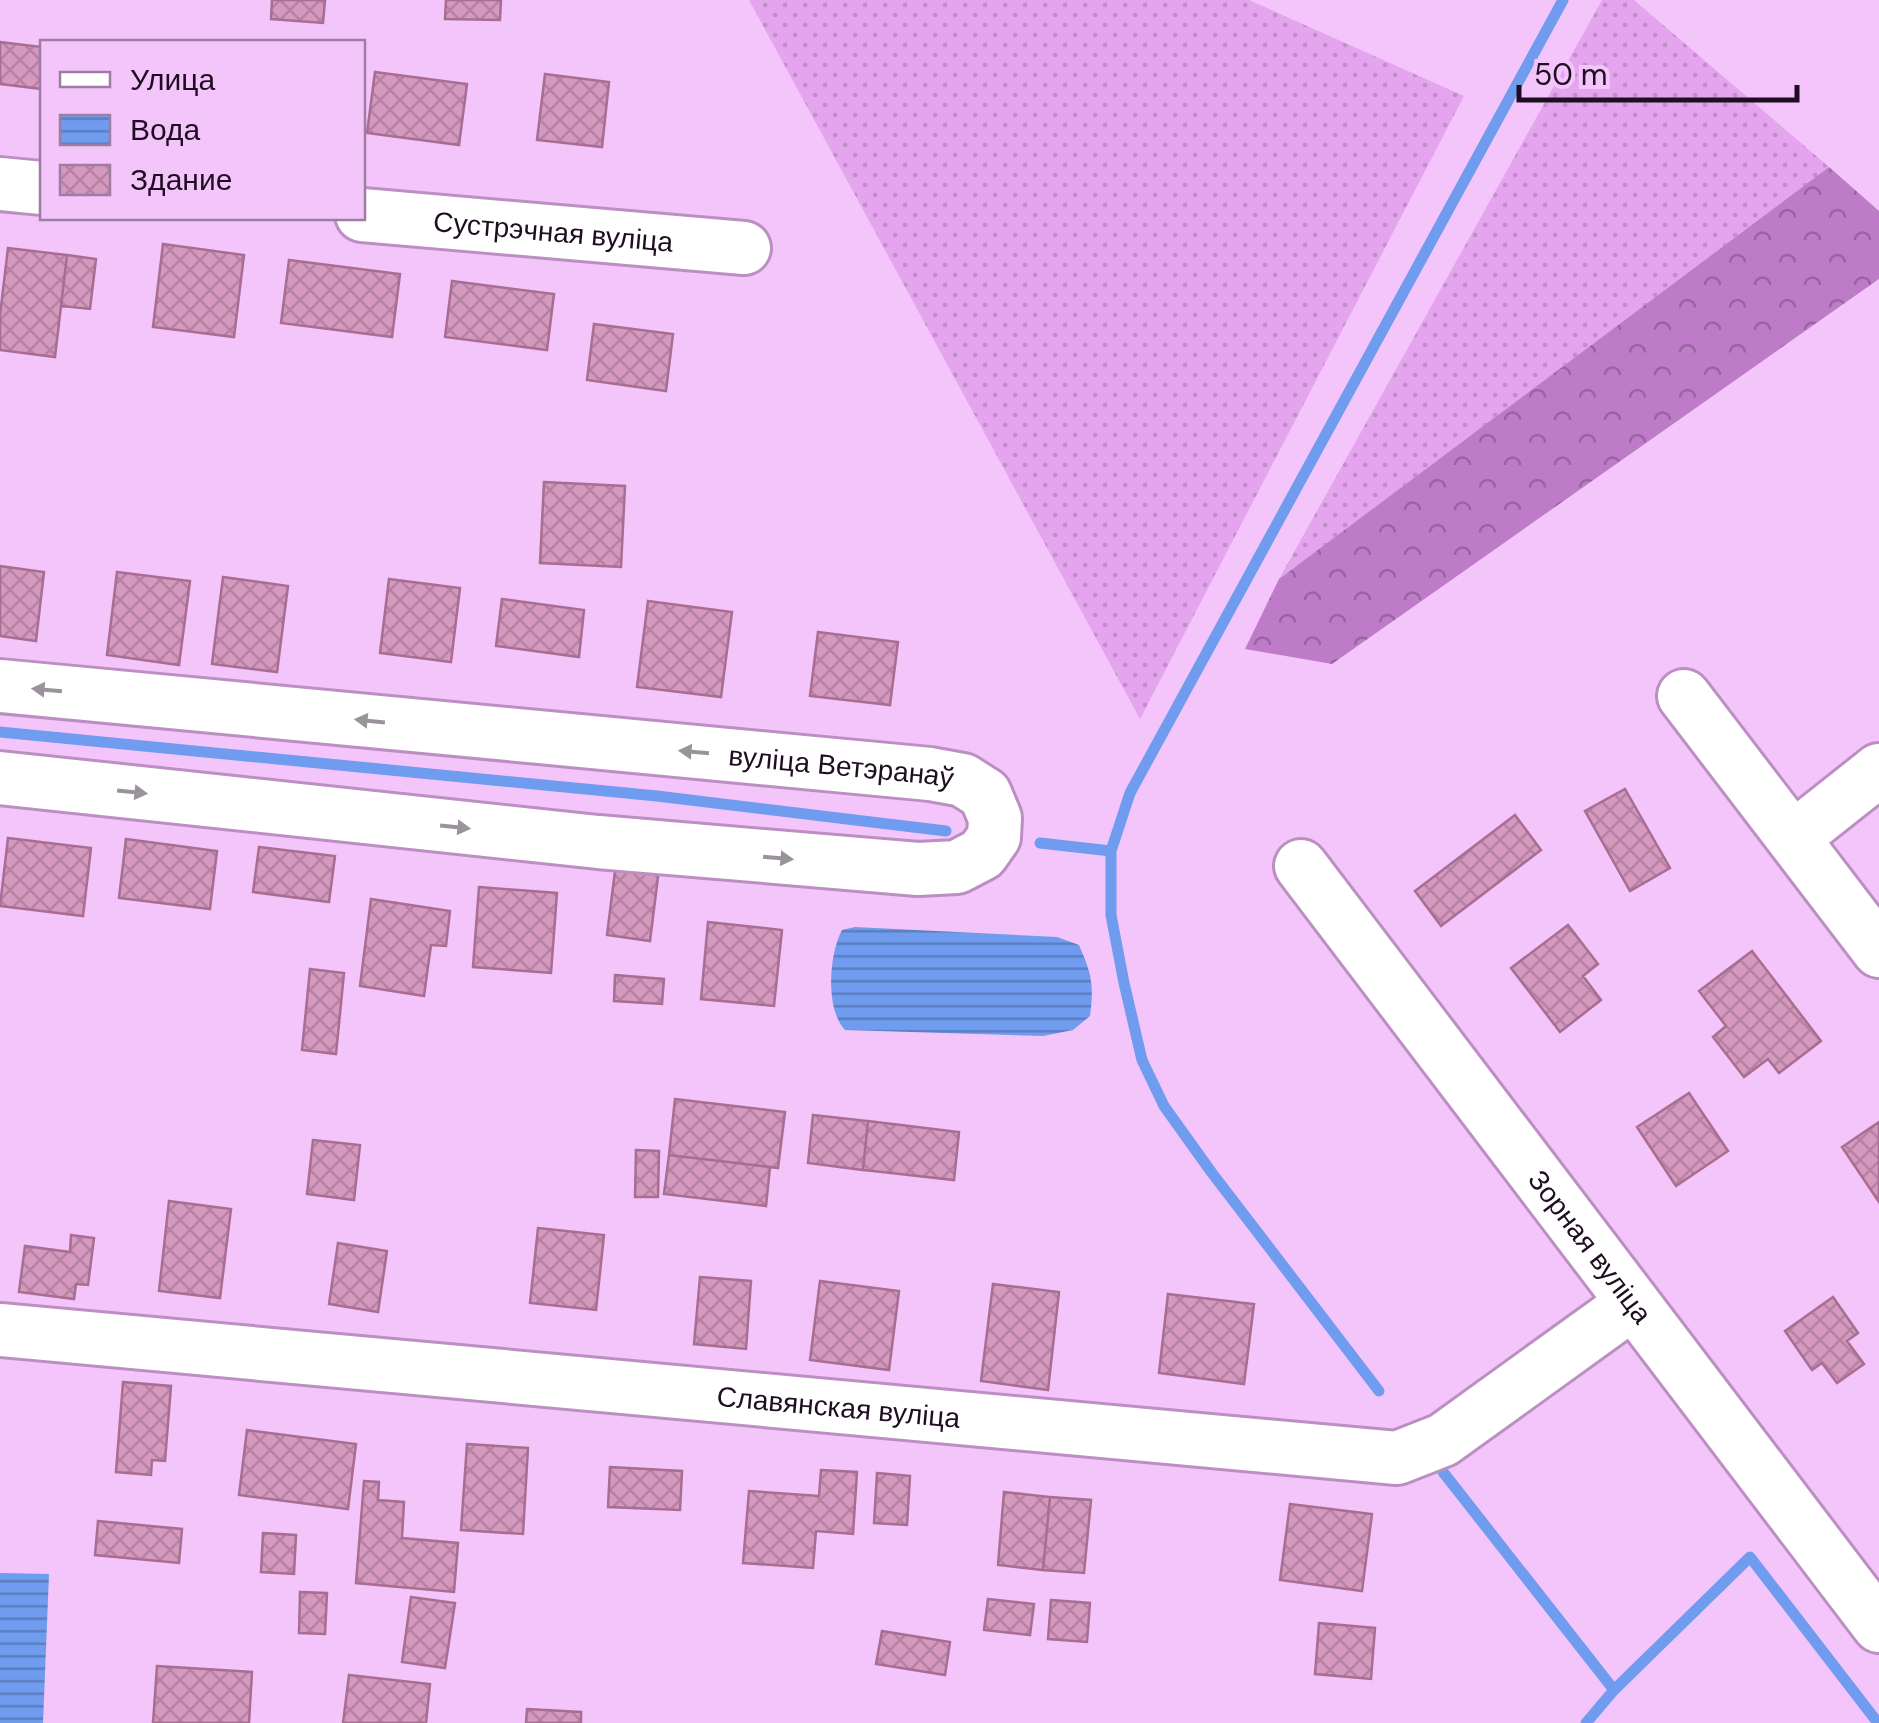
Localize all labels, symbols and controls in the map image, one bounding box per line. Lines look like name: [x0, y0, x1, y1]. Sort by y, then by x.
legend: [40, 40, 365, 220]
scale bar: [1519, 40, 1796, 102]
text: 50 m: [1534, 55, 1608, 94]
text: Улица: [130, 60, 215, 99]
text: Вода: [130, 110, 201, 149]
text: Здание: [130, 160, 232, 199]
street label: Сустрэчная вуліца: [432, 203, 675, 260]
one-way arrow: [30, 682, 62, 698]
one-way arrow: [354, 713, 386, 729]
street label: вуліца Ветэранаў: [727, 737, 957, 796]
one-way arrow: [677, 743, 709, 759]
one-way arrow: [116, 784, 148, 800]
one-way arrow: [439, 819, 471, 835]
one-way arrow: [763, 850, 795, 866]
street label: Зорная вуліца: [1520, 1162, 1661, 1331]
street label: Славянская вуліца: [715, 1377, 962, 1436]

